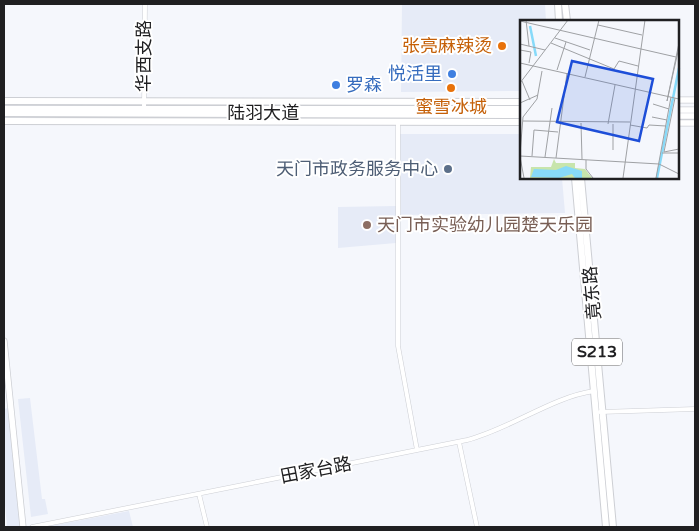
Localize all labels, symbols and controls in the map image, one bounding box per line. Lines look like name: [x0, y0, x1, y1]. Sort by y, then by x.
street label: 华西支路: [133, 20, 155, 92]
inset map: [520, 20, 679, 179]
place label: 张亮麻辣烫: [402, 35, 492, 57]
marker: 张亮麻辣烫: [496, 40, 508, 52]
place label: 悦活里: [388, 63, 442, 85]
marker: 悦活里: [446, 68, 458, 80]
place label: 罗森: [346, 74, 382, 96]
marker: 罗森: [330, 79, 342, 91]
marker: 蜜雪冰城: [445, 82, 457, 94]
place label: 蜜雪冰城: [415, 96, 487, 118]
street label: 陆羽大道: [227, 102, 299, 124]
place label: 天门市政务服务中心: [276, 158, 438, 180]
marker: 天门市政务服务中心: [442, 163, 454, 175]
place label: 天门市实验幼儿园楚天乐园: [377, 214, 593, 236]
marker: 天门市实验幼儿园楚天乐园: [361, 219, 373, 231]
street label: 竟东路: [579, 265, 605, 321]
road number: S213: [572, 338, 622, 366]
street label: 田家台路: [279, 452, 353, 488]

